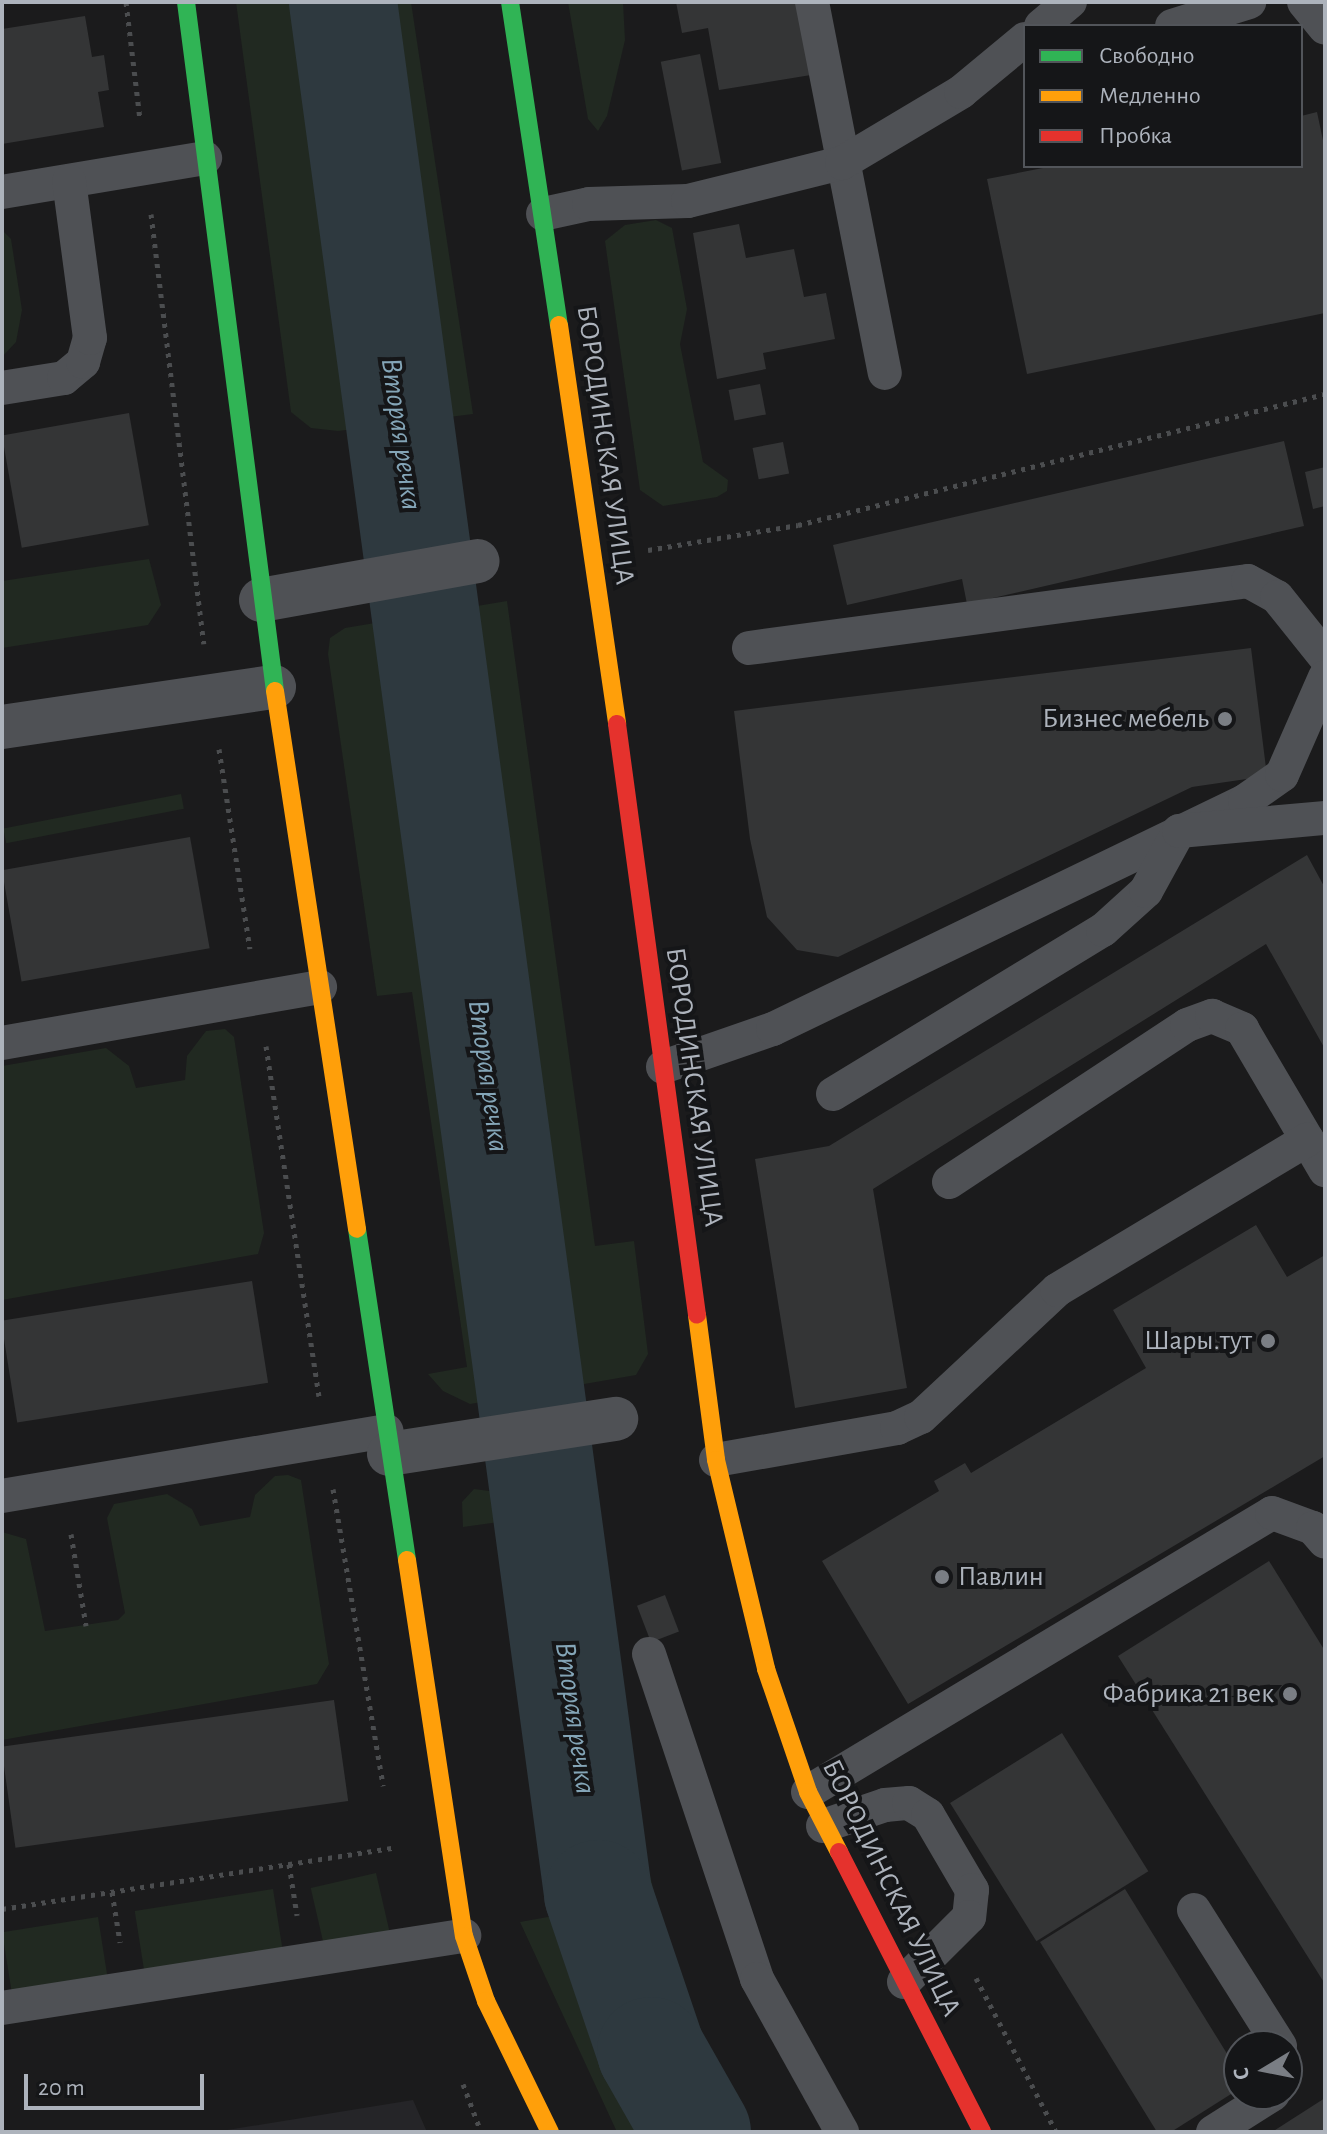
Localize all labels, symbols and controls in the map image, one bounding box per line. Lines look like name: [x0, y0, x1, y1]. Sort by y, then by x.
legend: [1023, 24, 1303, 168]
text: Свободно: [1099, 44, 1194, 68]
text: Медленно: [1099, 84, 1201, 108]
text: Пробка: [1099, 124, 1172, 148]
street label: БОРОДИНСКАЯ УЛИЦА: [569, 303, 641, 587]
water label: Вторая речка: [372, 355, 430, 513]
place label: Бизнес мебель: [1042, 702, 1209, 736]
marker: Бизнес мебель: [1216, 710, 1234, 728]
street label: БОРОДИНСКАЯ УЛИЦА: [658, 945, 730, 1229]
water label: Вторая речка: [459, 997, 517, 1155]
place label: Шары.тут: [1144, 1324, 1252, 1358]
marker: Шары.тут: [1259, 1332, 1277, 1350]
place label: Павлин: [958, 1560, 1044, 1594]
marker: Павлин: [933, 1568, 951, 1586]
water label: Вторая речка: [546, 1639, 604, 1797]
place label: Фабрика 21 век: [1103, 1677, 1274, 1711]
marker: Фабрика 21 век: [1281, 1685, 1299, 1703]
street label: БОРОДИНСКАЯ УЛИЦА: [814, 1754, 968, 2022]
north arrow: [1223, 2030, 1303, 2110]
scale bar: [28, 2058, 208, 2108]
text: С: [1229, 2066, 1253, 2082]
text: 20 m: [38, 2076, 85, 2100]

